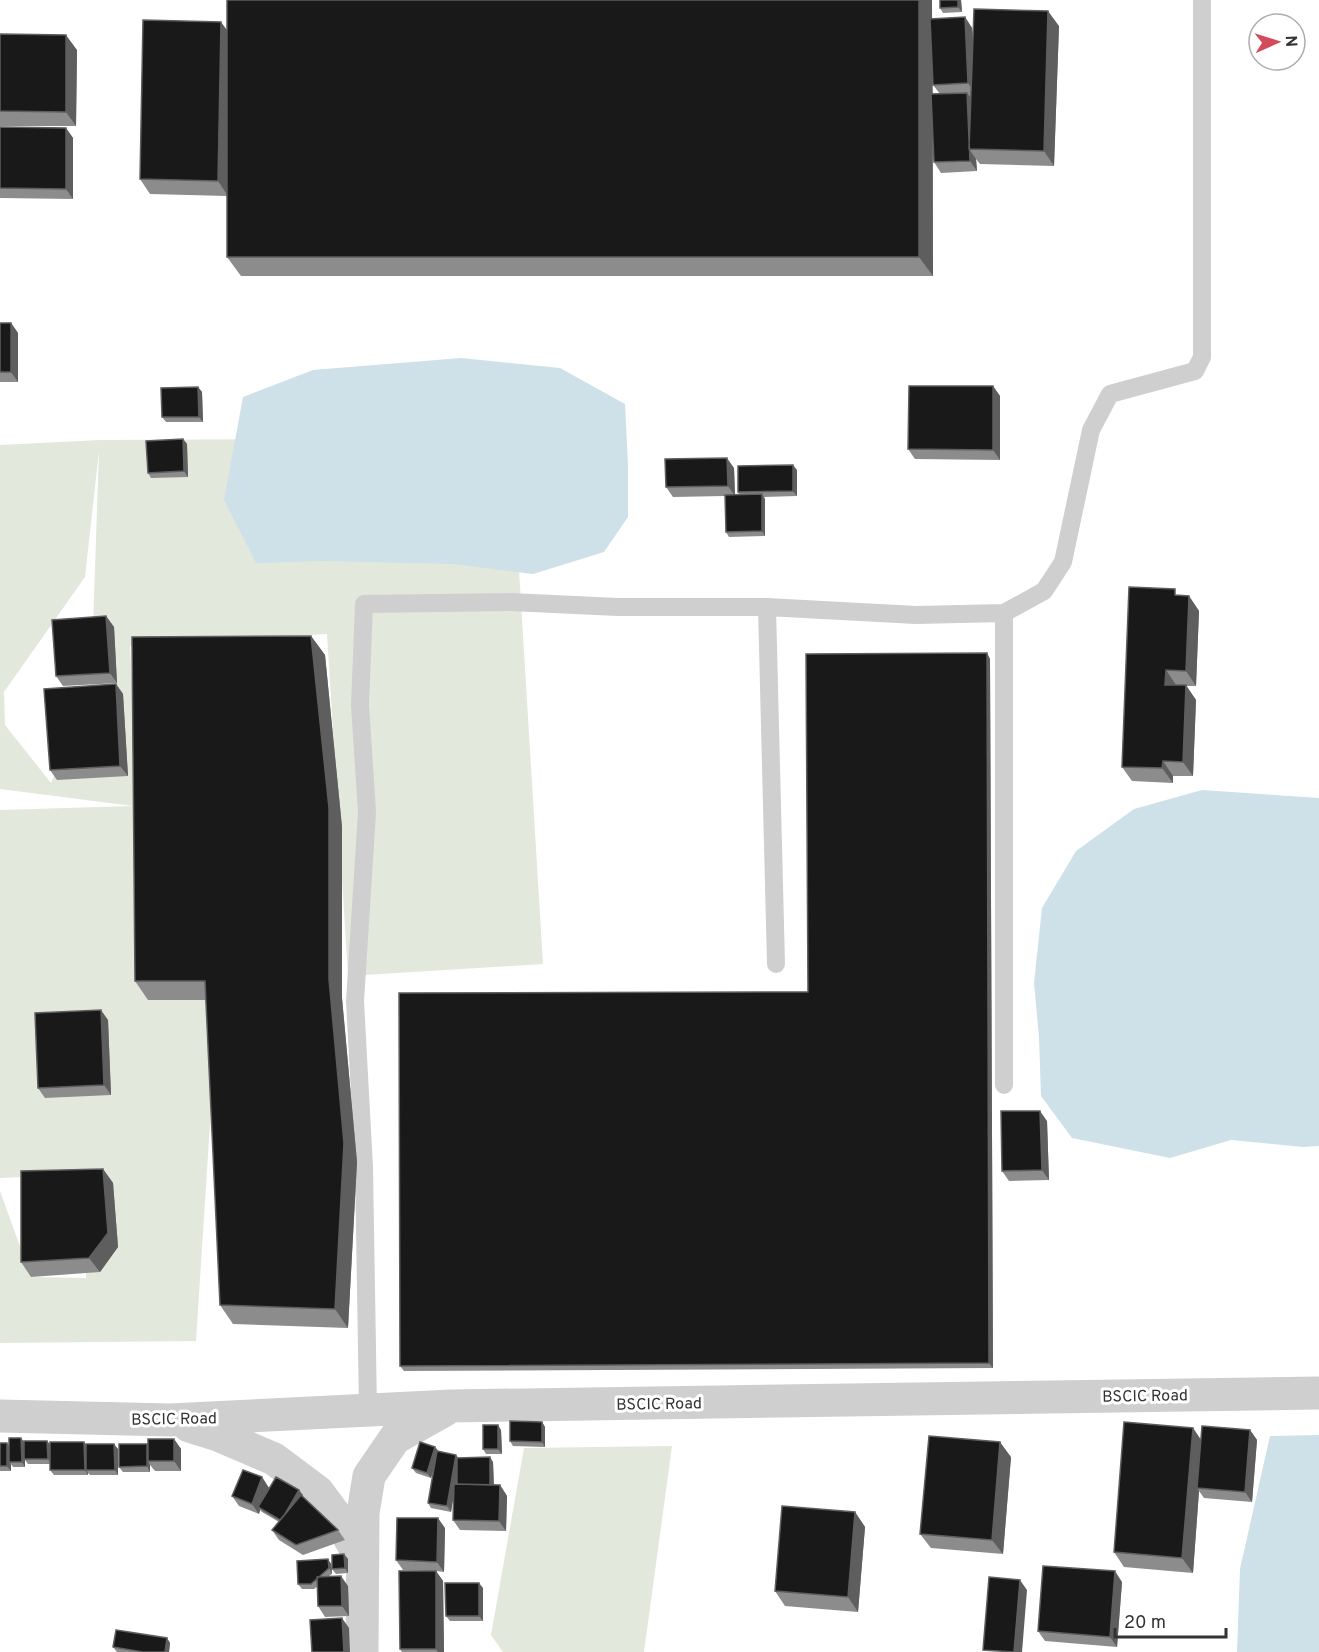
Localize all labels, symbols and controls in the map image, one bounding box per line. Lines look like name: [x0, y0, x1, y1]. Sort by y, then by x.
north arrow: [1247, 12, 1307, 72]
text: N: [1280, 35, 1300, 48]
street label: BSCIC Road: [1102, 1386, 1188, 1408]
street label: BSCIC Road: [616, 1394, 702, 1416]
street label: BSCIC Road: [131, 1409, 217, 1431]
scale bar: [1115, 1601, 1226, 1639]
text: 20 m: [1124, 1612, 1166, 1635]

